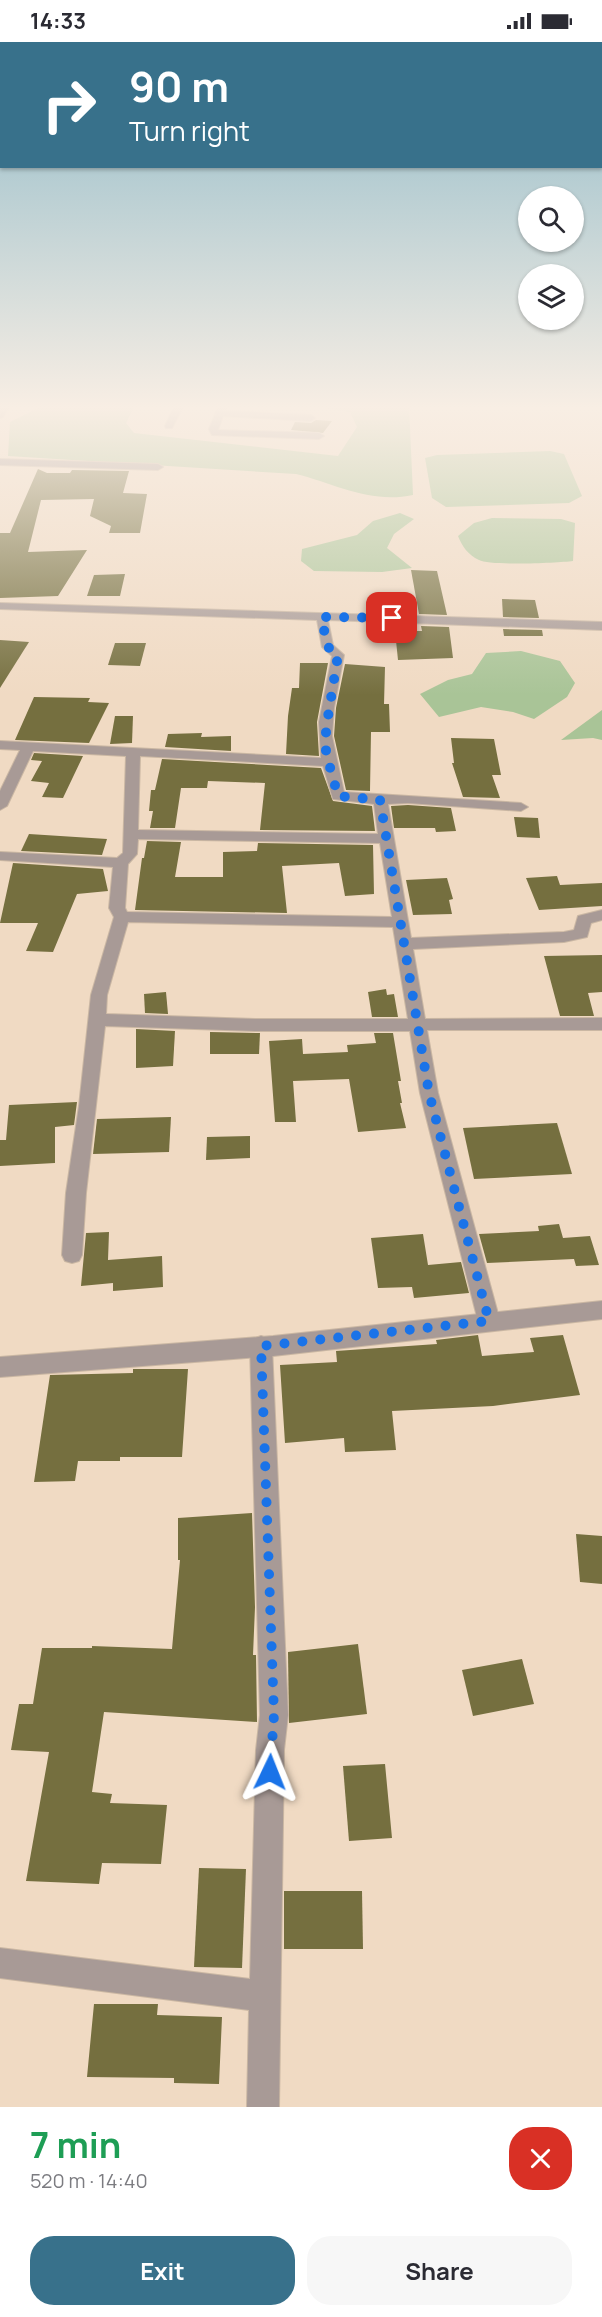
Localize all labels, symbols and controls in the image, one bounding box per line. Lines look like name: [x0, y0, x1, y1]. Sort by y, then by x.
text: 14:33: [30, 6, 86, 36]
text: 90 m: [129, 57, 229, 115]
icon: right: [30, 66, 108, 144]
text: Turn right: [129, 112, 250, 149]
map controls: [518, 186, 584, 330]
button: search: [518, 186, 584, 252]
button: layers: [518, 264, 584, 330]
pin: [366, 592, 417, 643]
icon: arrive: [375, 601, 408, 634]
position arrow: [238, 1740, 302, 1804]
text: 7 min: [30, 2120, 121, 2169]
button: close: [509, 2127, 572, 2190]
text: 520 m · 14:40: [30, 2167, 148, 2194]
button: Exit: [30, 2236, 295, 2305]
button: Share: [307, 2236, 572, 2305]

